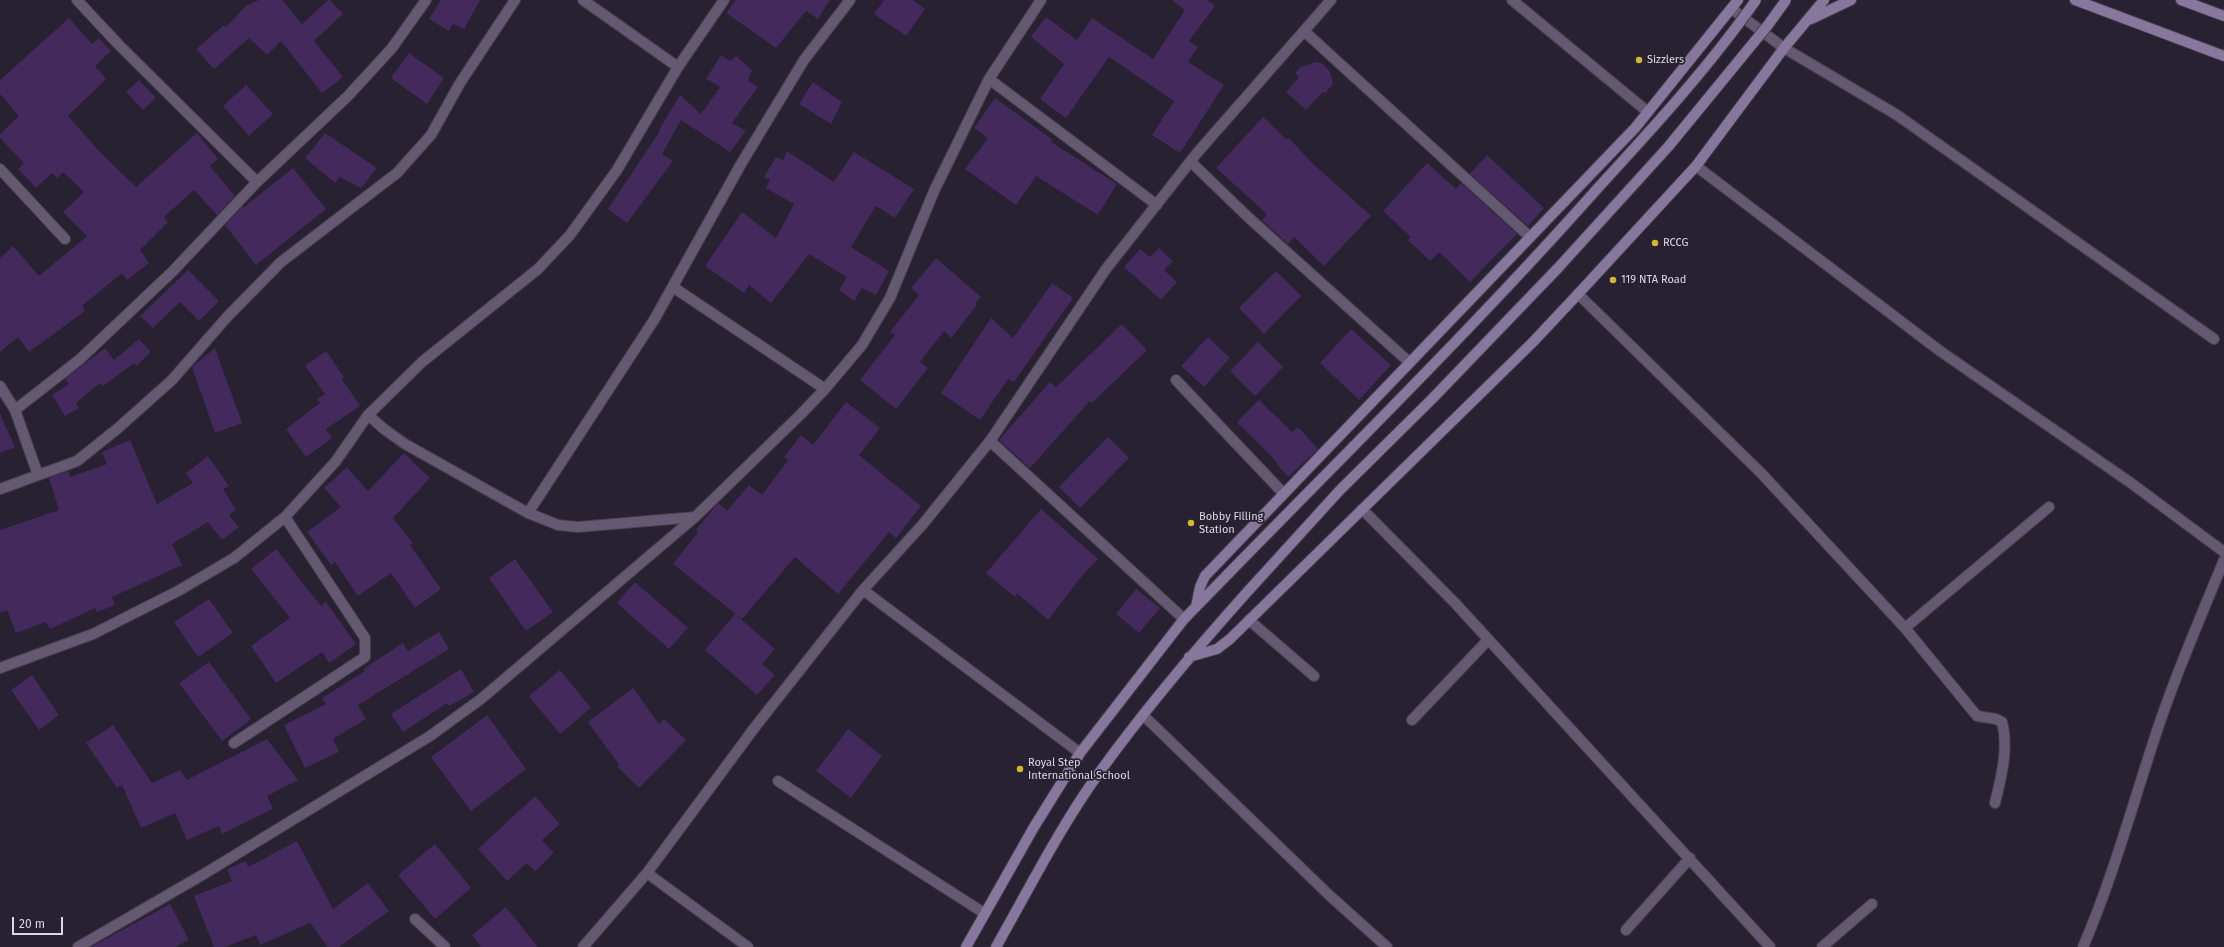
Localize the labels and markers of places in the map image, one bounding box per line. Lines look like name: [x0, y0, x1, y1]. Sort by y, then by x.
place label: Sizzlers: [1647, 53, 1684, 67]
marker: Sizzlers: [1634, 55, 1644, 65]
place label: RCCG: [1663, 236, 1688, 250]
marker: RCCG: [1650, 238, 1660, 248]
place label: 119 NTA Road: [1621, 273, 1686, 287]
marker: 119 NTA Road: [1608, 275, 1618, 285]
place label: Bobby Filling Station: [1199, 510, 1263, 536]
marker: Bobby Filling Station: [1186, 518, 1196, 528]
place label: Royal Step International School: [1028, 756, 1130, 782]
marker: Royal Step International School: [1015, 764, 1025, 774]

